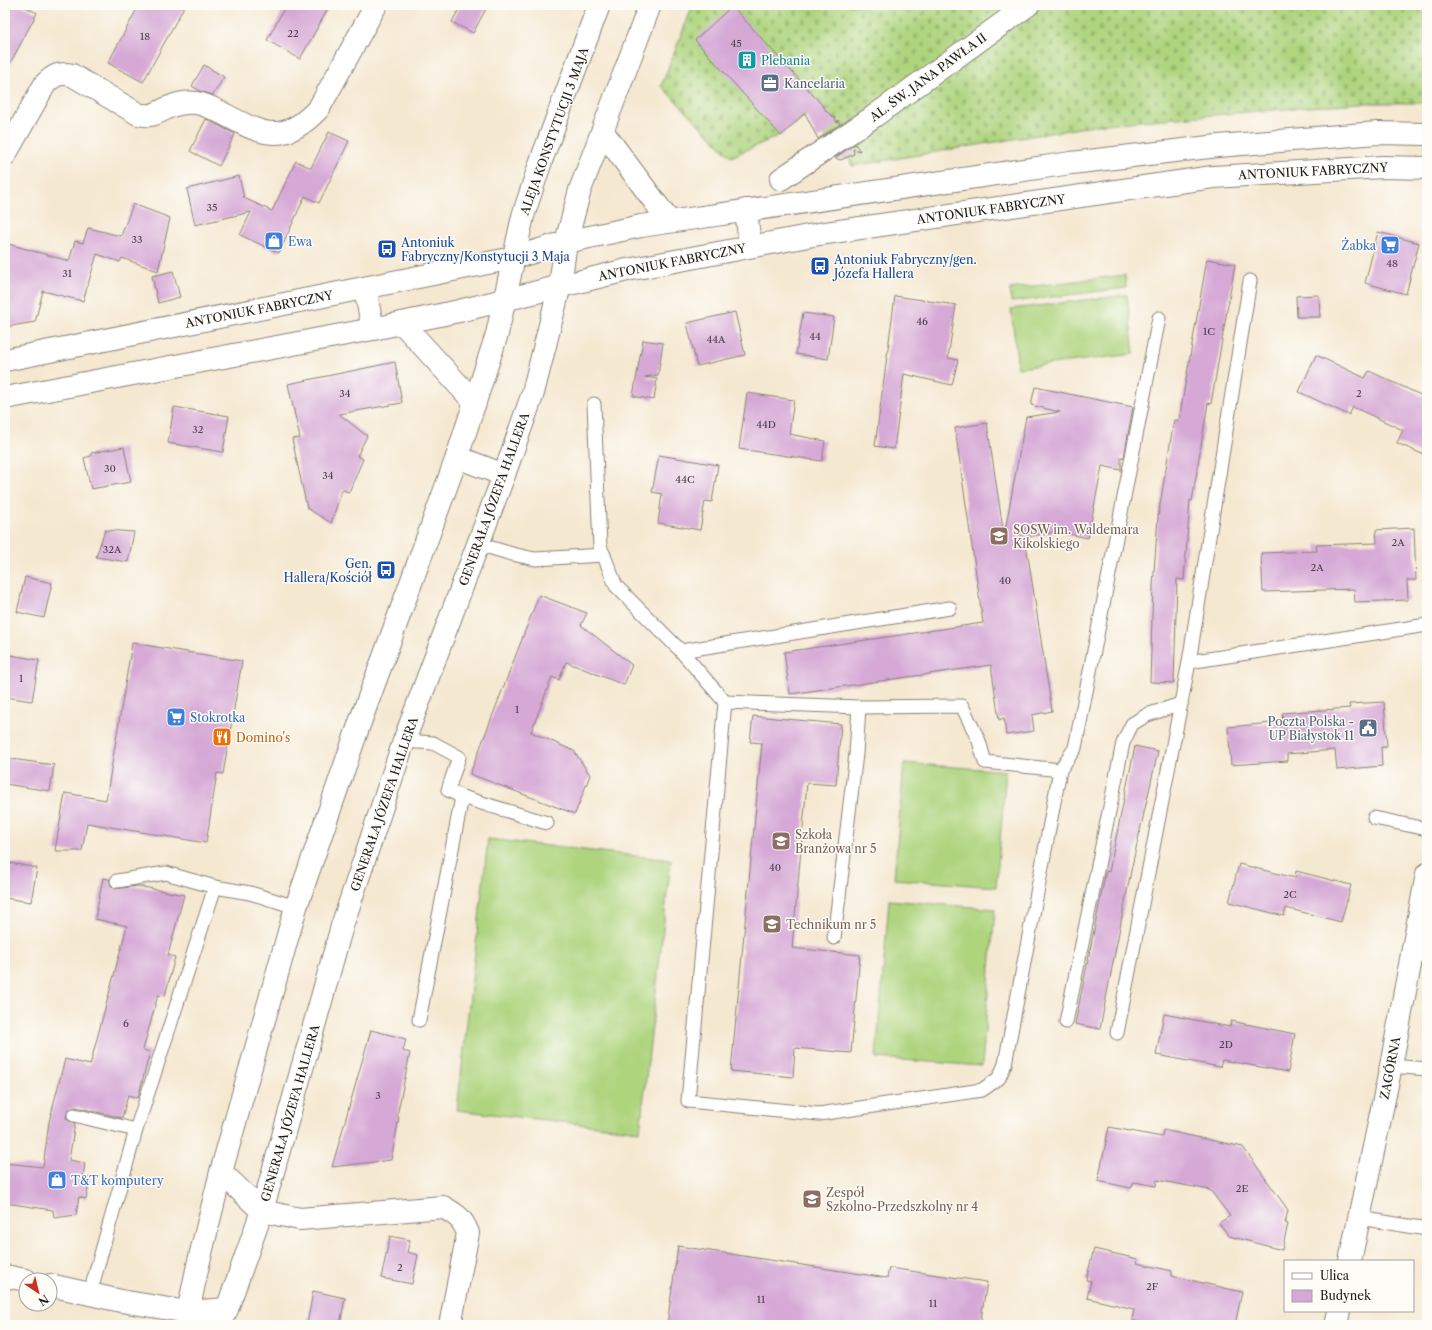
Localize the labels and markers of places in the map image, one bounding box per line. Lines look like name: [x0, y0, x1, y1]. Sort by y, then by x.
building icon: Plebania: [736, 49, 758, 71]
place label: Plebania: [761, 53, 811, 68]
office icon: Kancelaria: [759, 72, 781, 94]
place label: Kancelaria: [784, 76, 846, 91]
shop icon: Ewa: [263, 230, 285, 252]
place label: Ewa: [288, 234, 313, 249]
supermarket icon: Żabka: [1379, 234, 1401, 256]
place label: Antoniuk Fabryczny/Konstytucji 3 Maja: [400, 235, 570, 264]
place label: Żabka: [1341, 237, 1377, 253]
bus stop icon: Antoniuk Fabryczny/Konstytucji 3 Maja: [376, 238, 398, 260]
place label: Antoniuk Fabryczny/gen. Józefa Hallera: [832, 252, 977, 281]
bus stop icon: Antoniuk Fabryczny/gen. Józefa Hallera: [809, 255, 831, 277]
place label: SOSW im. Waldemara Kikolskiego: [1013, 522, 1139, 551]
school or university icon: SOSW im. Waldemara Kikolskiego: [988, 525, 1010, 547]
place label: Gen. Hallera/Kościół: [284, 556, 372, 585]
bus stop icon: Gen. Hallera/Kościół: [375, 559, 397, 581]
supermarket icon: Stokrotka: [165, 706, 187, 728]
place label: Stokrotka: [190, 710, 246, 725]
place label: Poczta Polska - UP Białystok 11: [1268, 714, 1354, 743]
public building icon: Poczta Polska - UP Białystok 11: [1357, 717, 1379, 739]
restaurant icon: Domino's: [211, 726, 233, 748]
place label: Domino's: [236, 730, 290, 745]
place label: Szkoła Branżowa nr 5: [795, 827, 876, 856]
school or university icon: Szkoła Branżowa nr 5: [770, 830, 792, 852]
school or university icon: Technikum nr 5: [761, 913, 783, 935]
place label: Technikum nr 5: [786, 917, 876, 932]
shop icon: T&T komputery: [46, 1169, 68, 1191]
place label: T&T komputery: [71, 1173, 164, 1188]
place label: Zespół Szkolno-Przedszkolny nr 4: [826, 1185, 978, 1214]
school or university icon: Zespół Szkolno-Przedszkolny nr 4: [801, 1188, 823, 1210]

